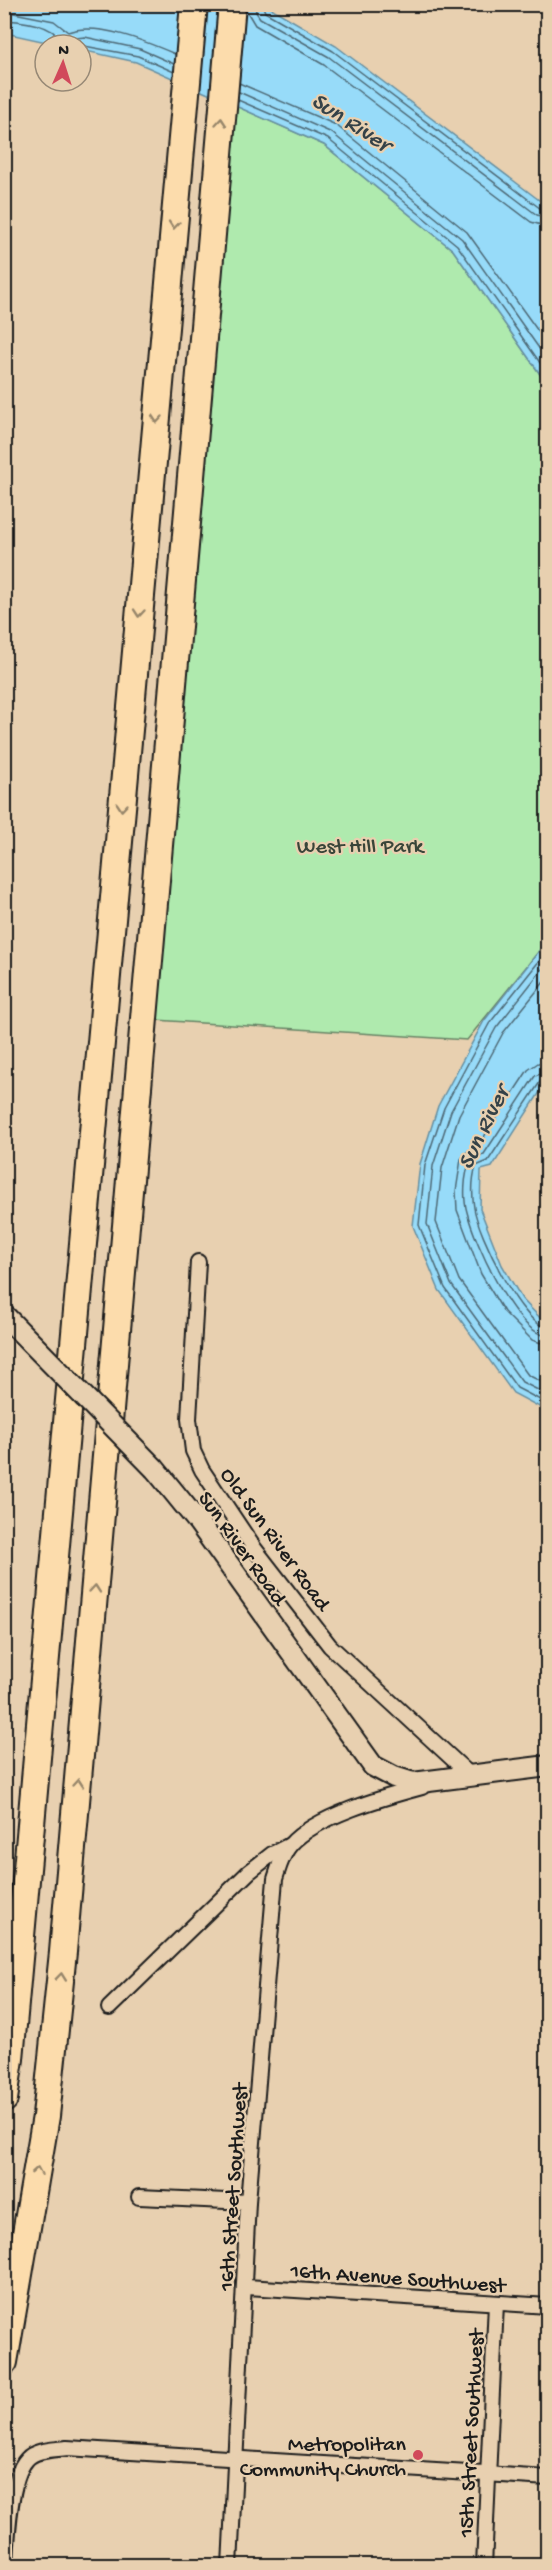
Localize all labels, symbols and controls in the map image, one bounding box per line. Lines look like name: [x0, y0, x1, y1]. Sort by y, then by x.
north arrow: [33, 33, 93, 93]
text: N: [58, 42, 70, 61]
water label: Sun River: [305, 88, 399, 163]
one-way arrow: [214, 117, 227, 126]
one-way arrow: [168, 220, 181, 229]
one-way arrow: [151, 414, 164, 423]
one-way arrow: [133, 609, 146, 618]
one-way arrow: [116, 803, 129, 812]
park label: West Hill Park: [297, 835, 425, 861]
water label: Sun River: [453, 1078, 520, 1175]
street label: Old Sun River Road: [216, 1461, 338, 1615]
street label: Sun River Road: [194, 1485, 294, 1609]
one-way arrow: [88, 1584, 101, 1593]
one-way arrow: [71, 1779, 84, 1788]
one-way arrow: [54, 1973, 67, 1982]
street label: 16th Street Southwest: [215, 2081, 255, 2293]
one-way arrow: [31, 2166, 43, 2176]
street label: 16th Avenue Southwest: [288, 2259, 508, 2301]
street label: 15th Street Southwest: [455, 2326, 492, 2539]
place label: Metropolitan Community Church: [240, 2433, 407, 2484]
marker: Metropolitan Community Church: [411, 2448, 425, 2462]

